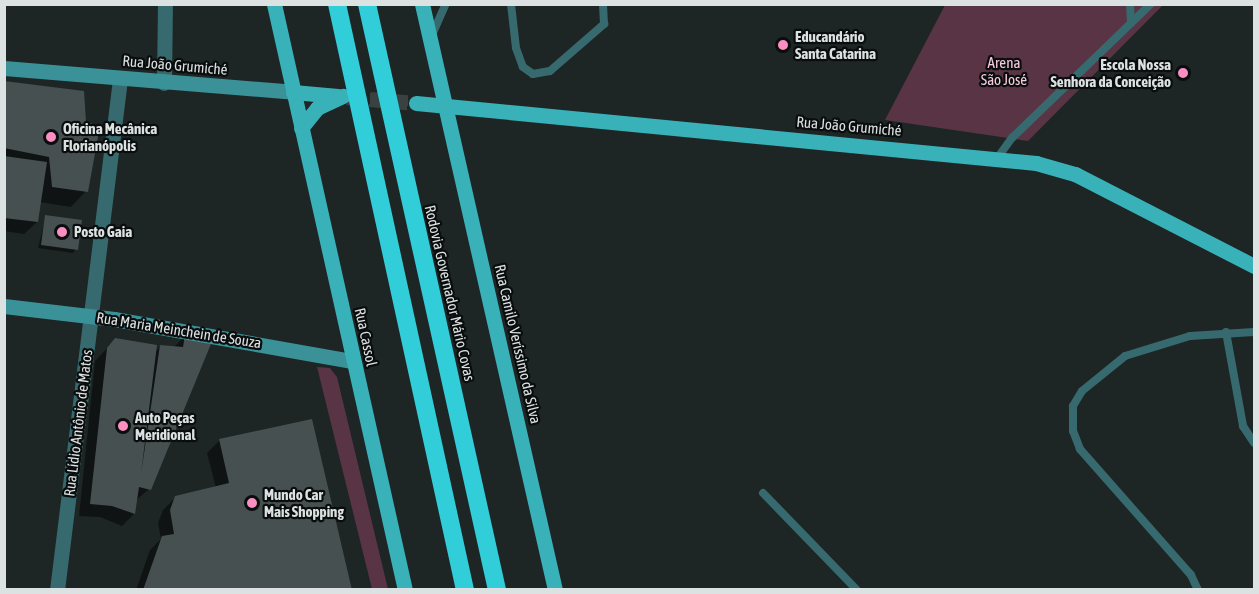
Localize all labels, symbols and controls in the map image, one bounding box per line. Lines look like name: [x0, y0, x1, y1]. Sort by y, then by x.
place label: Educandário Santa Catarina: [795, 27, 876, 62]
marker: Educandário Santa Catarina: [776, 38, 790, 52]
street label: Rua João Grumiché: [122, 51, 228, 79]
park label: Arena São José: [981, 53, 1027, 88]
place label: Escola Nossa Senhora da Conceição: [1051, 55, 1171, 90]
marker: Escola Nossa Senhora da Conceição: [1176, 66, 1190, 80]
street label: Rua João Grumiché: [796, 112, 902, 140]
place label: Oficina Mecânica Florianópolis: [63, 119, 157, 154]
marker: Oficina Mecânica Florianópolis: [44, 130, 58, 144]
street label: Rodovia Governador Mário Covas: [421, 203, 479, 383]
place label: Posto Gaia: [74, 223, 132, 241]
marker: Posto Gaia: [55, 225, 69, 239]
street label: Rua Camilo Veríssimo da Silva: [491, 263, 545, 425]
street label: Rua Cassol: [351, 306, 381, 368]
street label: Rua Maria Meinchein de Souza: [95, 308, 263, 352]
street label: Rua Lídio Antônio de Matos: [60, 349, 96, 497]
place label: Auto Peças Meridional: [135, 408, 196, 443]
marker: Auto Peças Meridional: [116, 419, 130, 433]
place label: Mundo Car Mais Shopping: [264, 485, 344, 520]
marker: Mundo Car Mais Shopping: [245, 496, 259, 510]

